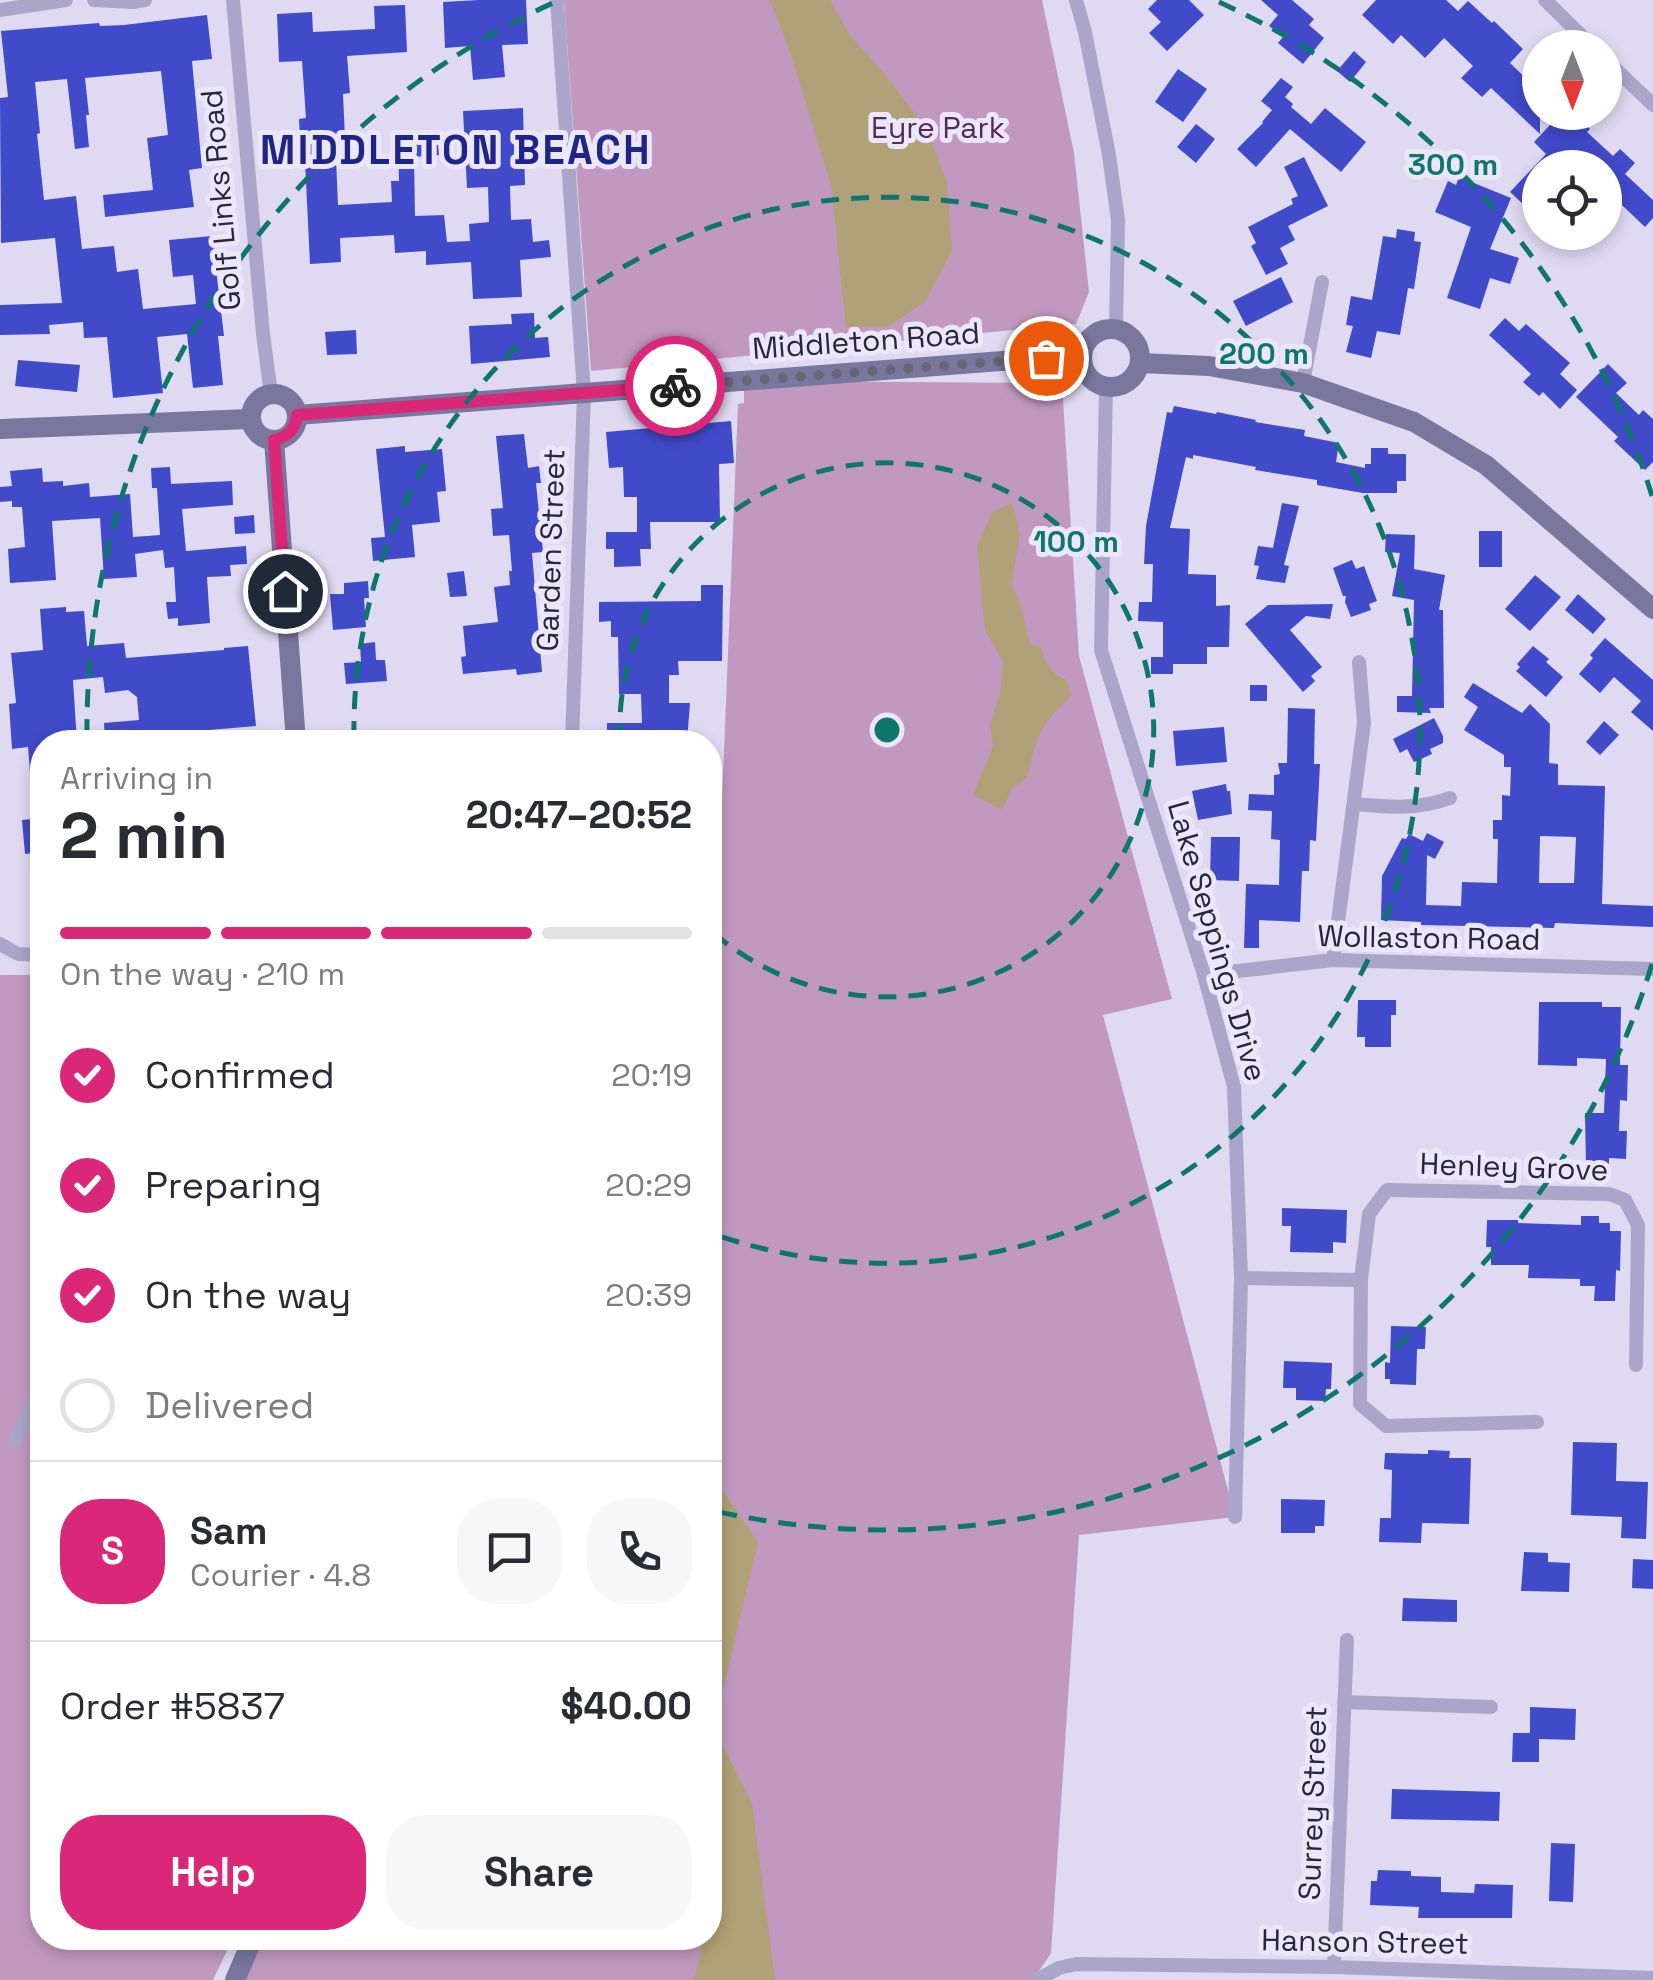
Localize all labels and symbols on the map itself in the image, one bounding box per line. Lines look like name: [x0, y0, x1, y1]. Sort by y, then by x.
north arrow: [1522, 30, 1622, 130]
street label: Golf Links Road: [191, 88, 250, 312]
park label: Eyre Park: [871, 108, 1005, 147]
district label: MIDDLETON BEACH: [260, 125, 652, 176]
text: 300 m: [1408, 145, 1498, 184]
street label: Middleton Road: [751, 313, 981, 368]
pin: [1004, 316, 1089, 401]
text: 200 m: [1219, 334, 1309, 373]
courier: [625, 336, 725, 436]
street label: Garden Street: [527, 448, 574, 652]
text: 100 m: [1033, 522, 1119, 561]
pin: [243, 549, 328, 634]
centre of rings: [869, 712, 905, 748]
street label: Lake Seppings Drive: [1159, 796, 1276, 1085]
street label: Wollaston Road: [1317, 916, 1541, 959]
street label: Henley Grove: [1419, 1144, 1609, 1189]
street label: Surrey Street: [1290, 1705, 1335, 1901]
street label: Hanson Street: [1261, 1920, 1469, 1963]

